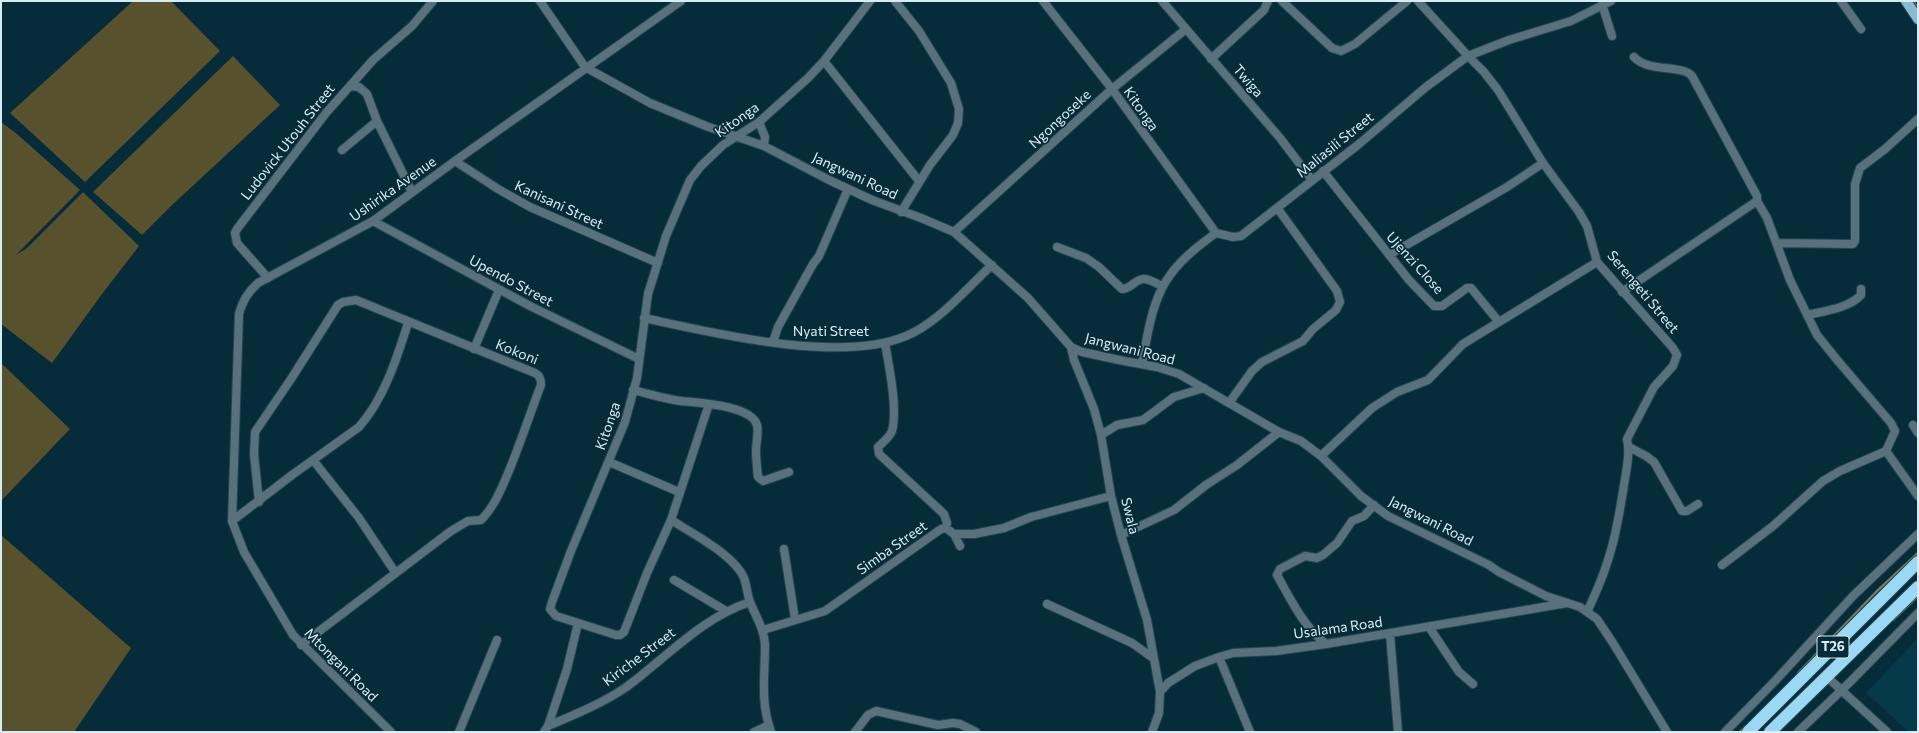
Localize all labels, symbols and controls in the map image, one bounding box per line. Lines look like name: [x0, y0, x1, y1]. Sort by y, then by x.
street label: Twiga: [1229, 61, 1267, 101]
street label: Ludovick Utouh Street: [238, 81, 338, 203]
street label: Kitonga: [1120, 84, 1162, 134]
street label: Ngongoseke: [1026, 86, 1094, 152]
street label: Kitonga: [712, 99, 762, 141]
street label: Maliasili Street: [1293, 109, 1377, 181]
street label: Jangwani Road: [810, 149, 900, 203]
street label: Ushirika Avenue: [347, 153, 439, 225]
street label: Kanisani Street: [512, 177, 606, 233]
street label: Ujenzi Close: [1383, 229, 1447, 297]
street label: Serengeti Street: [1604, 247, 1682, 337]
street label: Upendo Street: [466, 252, 556, 310]
street label: Nyati Street: [793, 323, 869, 339]
street label: Jangwani Road: [1083, 330, 1177, 368]
street label: Kokoni: [493, 336, 541, 368]
street label: Kitonga: [592, 400, 624, 452]
street label: Jangwani Road: [1386, 493, 1476, 549]
street label: Swala: [1117, 496, 1143, 536]
street label: Simba Street: [854, 518, 930, 578]
street label: Usalama Road: [1292, 613, 1384, 643]
street label: Kiriche Street: [599, 624, 679, 690]
street label: Mtongani Road: [301, 625, 381, 705]
road number: T26: [1817, 636, 1849, 658]

